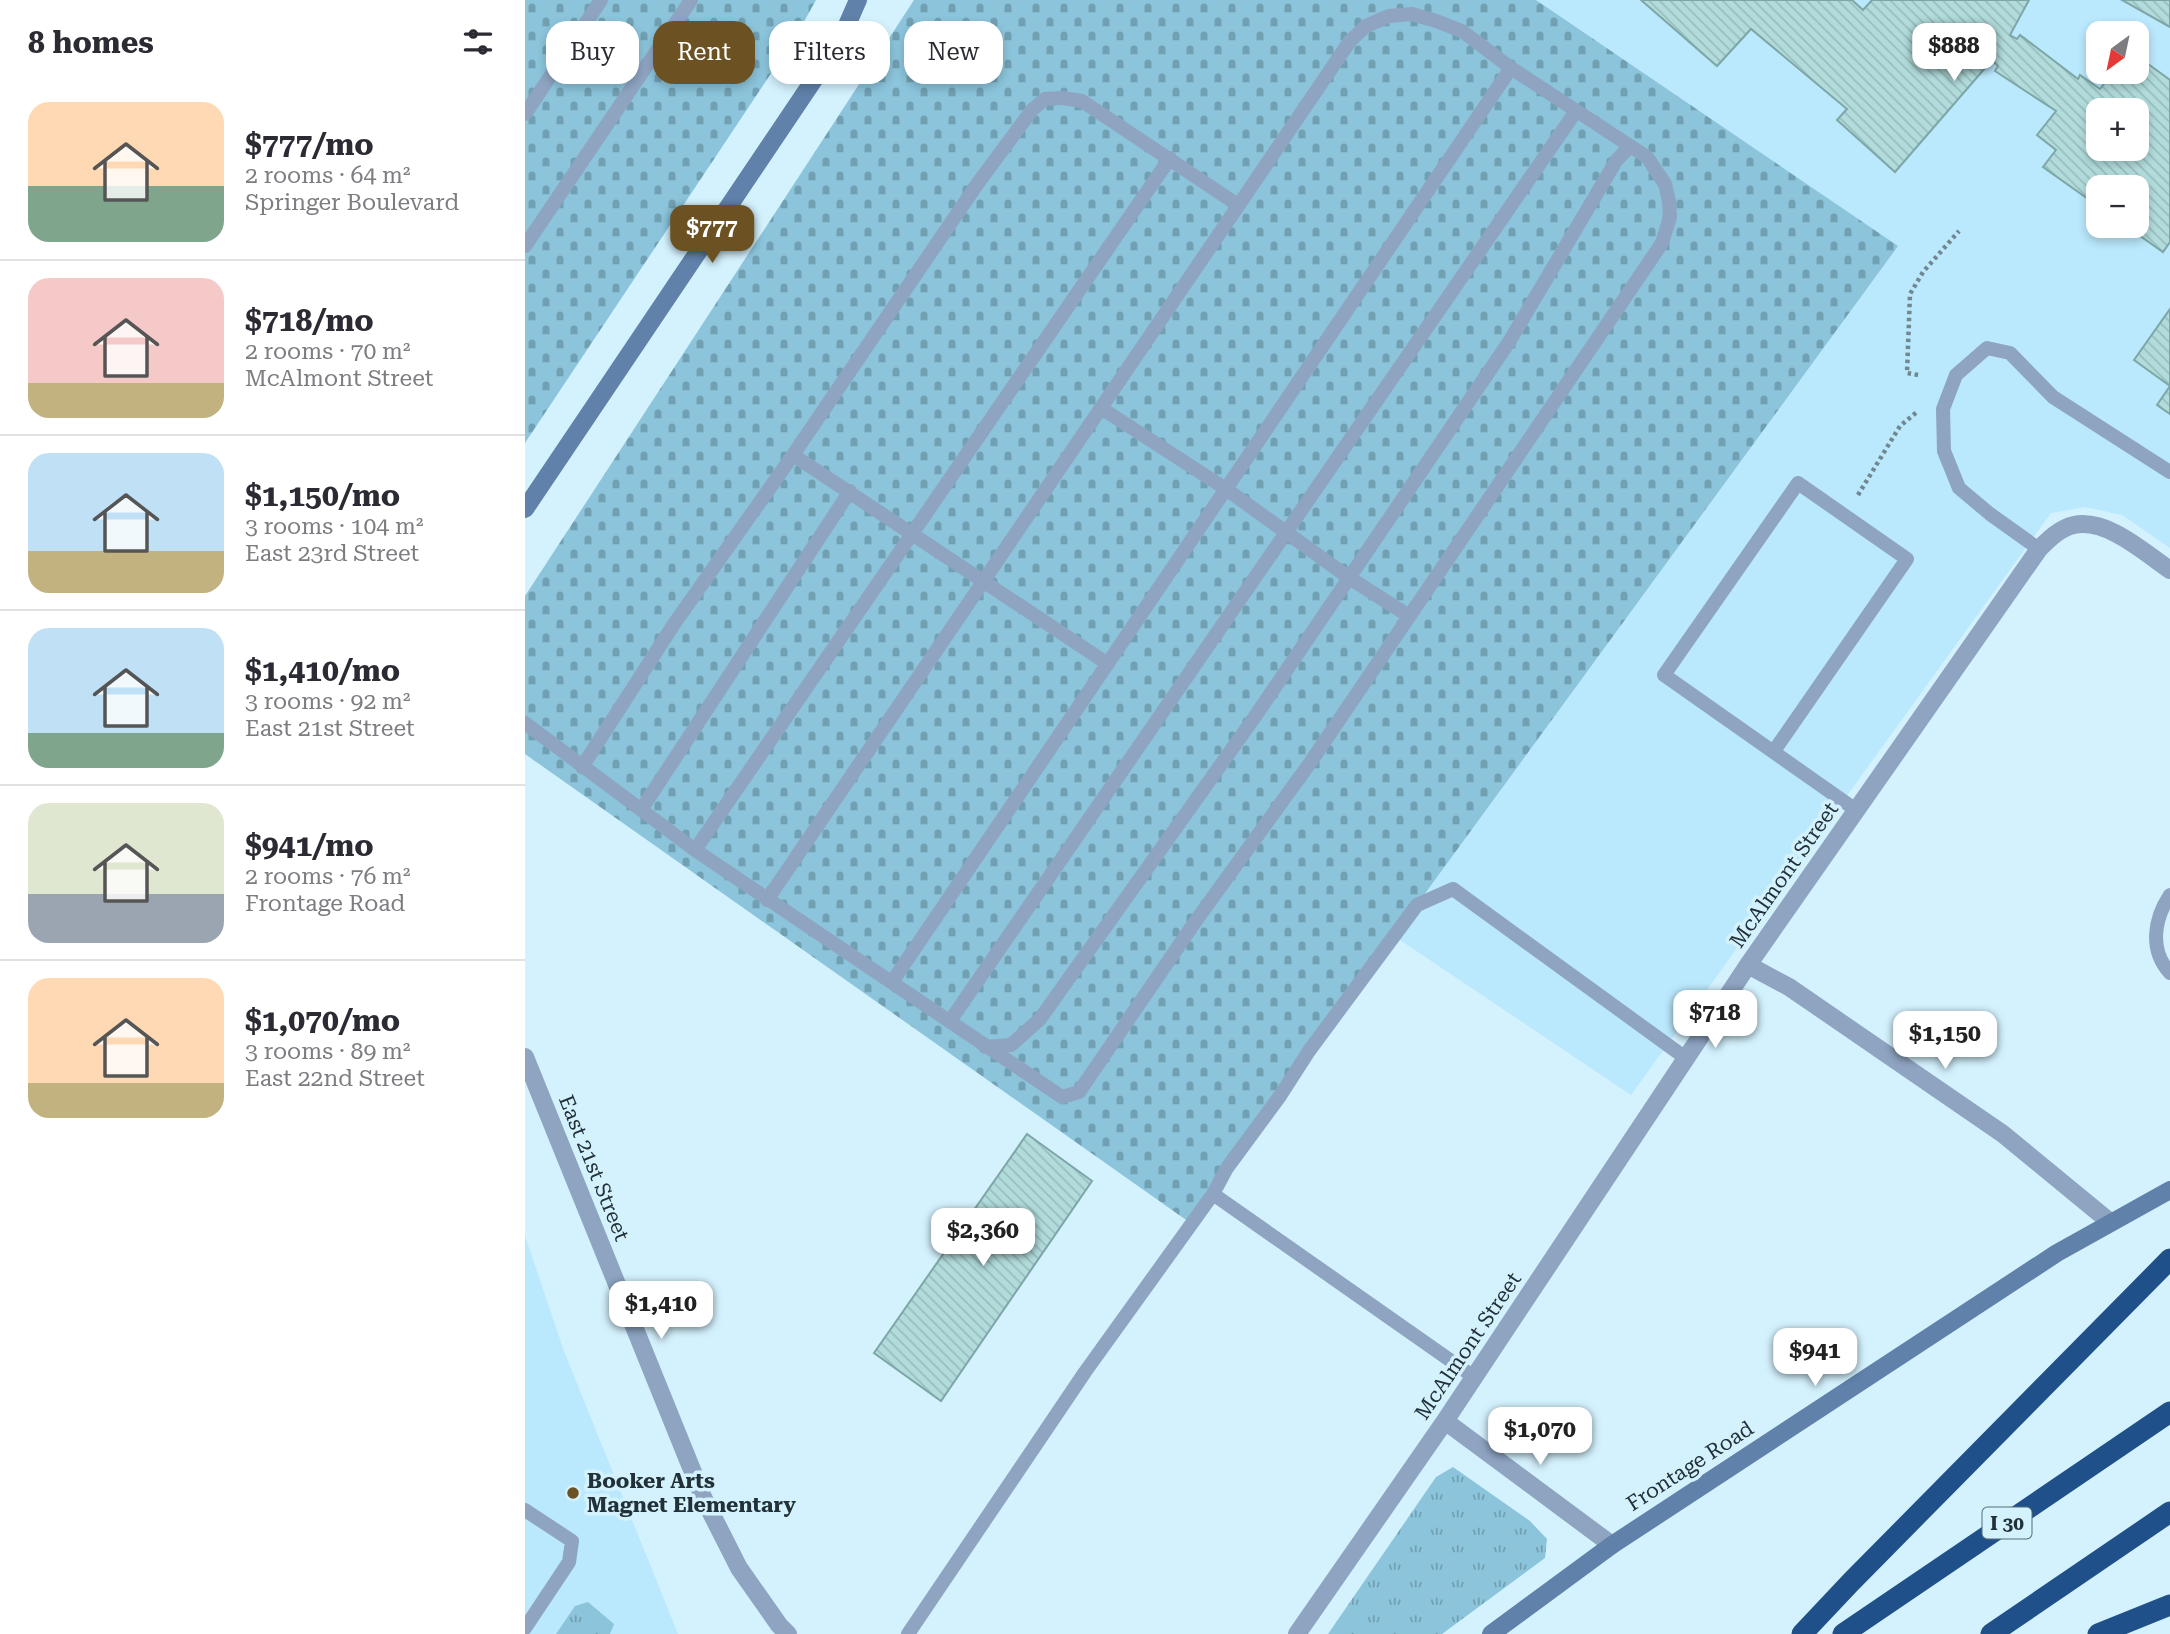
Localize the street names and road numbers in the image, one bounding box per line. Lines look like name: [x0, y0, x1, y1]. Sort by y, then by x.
street label: McAlmont Street: [1725, 798, 1843, 952]
street label: East 21st Street: [554, 1092, 634, 1244]
street label: McAlmont Street: [1410, 1268, 1526, 1424]
street label: Frontage Road: [1622, 1416, 1758, 1516]
road number: I 30: [1983, 1508, 2031, 1539]

